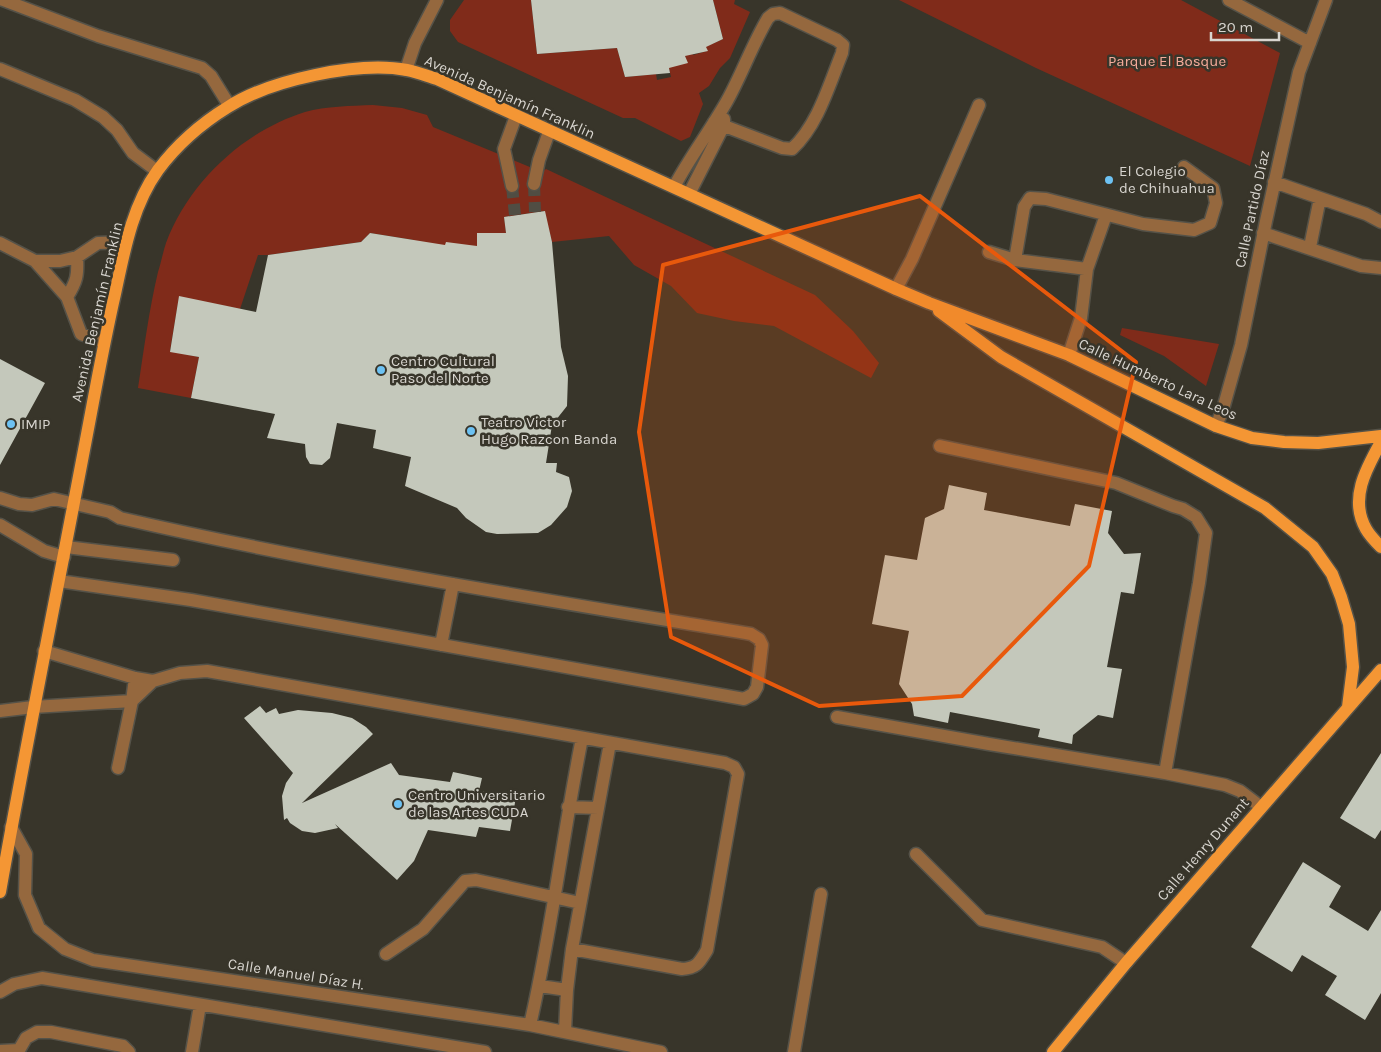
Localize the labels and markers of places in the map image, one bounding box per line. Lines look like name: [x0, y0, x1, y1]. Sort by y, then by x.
place label: El Colegio de Chihuahua: [1119, 162, 1215, 197]
marker: El Colegio de Chihuahua: [1103, 174, 1115, 186]
place label: Centro Cultural Paso del Norte: [391, 352, 495, 387]
marker: Centro Cultural Paso del Norte: [375, 364, 387, 376]
place label: Teatro Victor Hugo Razcon Banda: [481, 413, 617, 448]
place label: IMIP: [21, 415, 50, 433]
marker: IMIP: [5, 418, 17, 430]
marker: Teatro Victor Hugo Razcon Banda: [465, 425, 477, 437]
place label: Centro Universitario de las Artes CUDA: [408, 786, 545, 821]
marker: Centro Universitario de las Artes CUDA: [392, 798, 404, 810]

